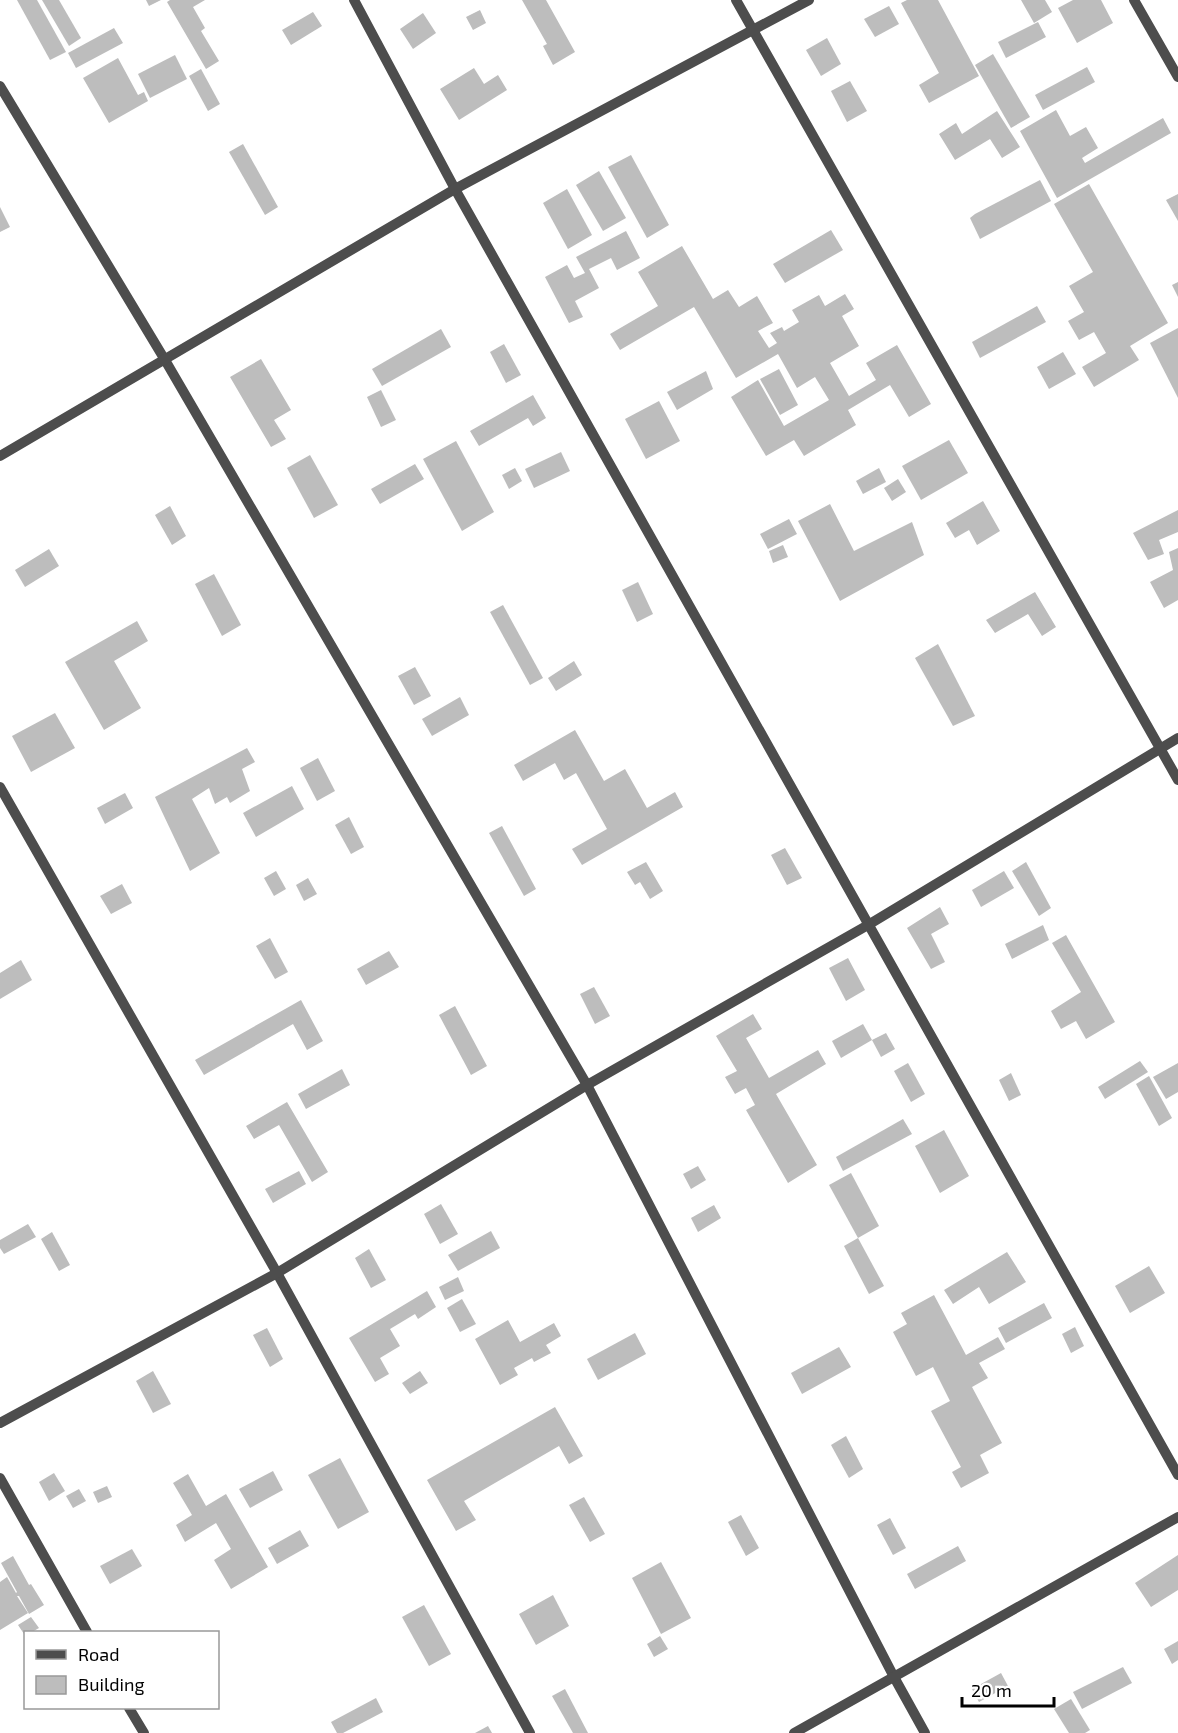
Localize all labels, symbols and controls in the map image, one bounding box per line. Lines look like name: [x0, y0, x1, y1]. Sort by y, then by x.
legend: [24, 1631, 219, 1709]
text: Road: [78, 1643, 119, 1665]
scale bar: [962, 1670, 1054, 1708]
text: Building: [78, 1673, 145, 1695]
text: 20 m: [971, 1679, 1012, 1701]

